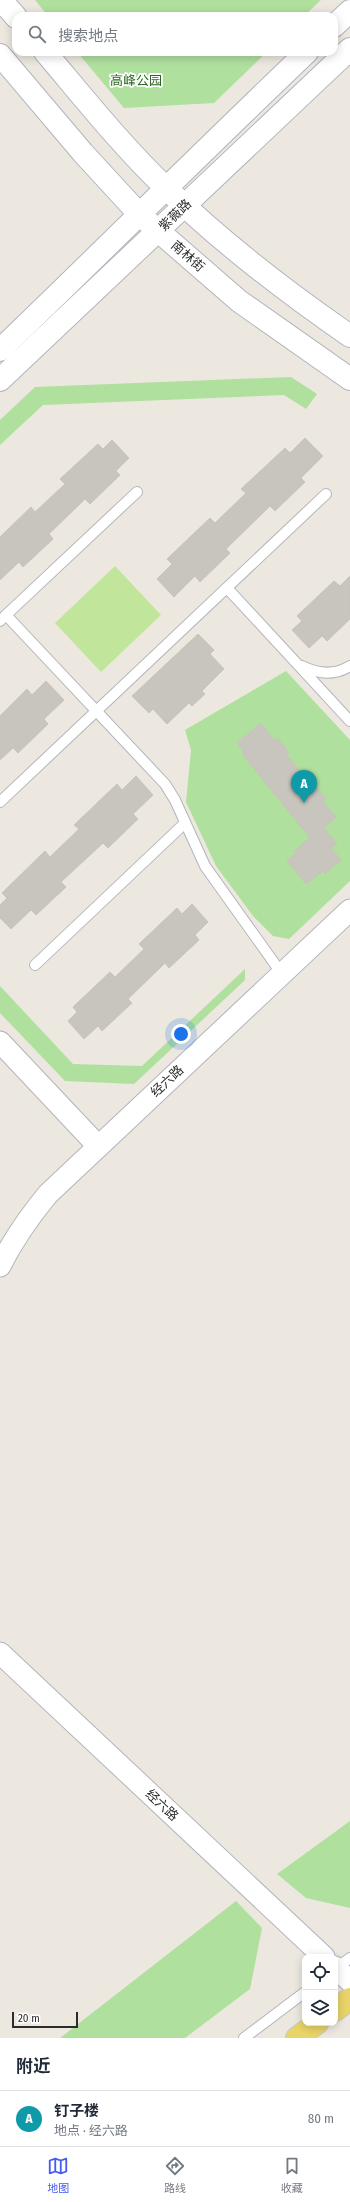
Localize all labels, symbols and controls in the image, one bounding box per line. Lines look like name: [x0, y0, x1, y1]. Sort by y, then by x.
search box: [12, 12, 338, 56]
icon: search: [26, 23, 48, 45]
text: 搜索地点: [58, 27, 118, 45]
park label: 高峰公园: [110, 73, 162, 88]
street label: 紫薇路: [156, 196, 194, 234]
street label: 南林街: [168, 238, 208, 274]
pin: A: [291, 770, 317, 803]
your location: [171, 1024, 191, 1044]
street label: 经六路: [148, 1062, 186, 1100]
street label: 经六路: [143, 1786, 181, 1824]
map controls: [302, 1954, 338, 2026]
button: locate: [302, 1954, 338, 1990]
button: layers: [302, 1990, 338, 2026]
scale bar: [12, 2010, 78, 2029]
text: 20 m: [18, 2012, 40, 2025]
text: 附近: [16, 2056, 50, 2077]
text: 钉子楼: [54, 2102, 99, 2120]
text: A: [25, 2111, 33, 2126]
text: 80 m: [308, 2111, 334, 2126]
text: 地点 · 经六路: [54, 2123, 128, 2138]
tab: 地图: [47, 2155, 69, 2195]
tab: 路线: [164, 2155, 186, 2195]
tab: 收藏: [281, 2155, 303, 2195]

